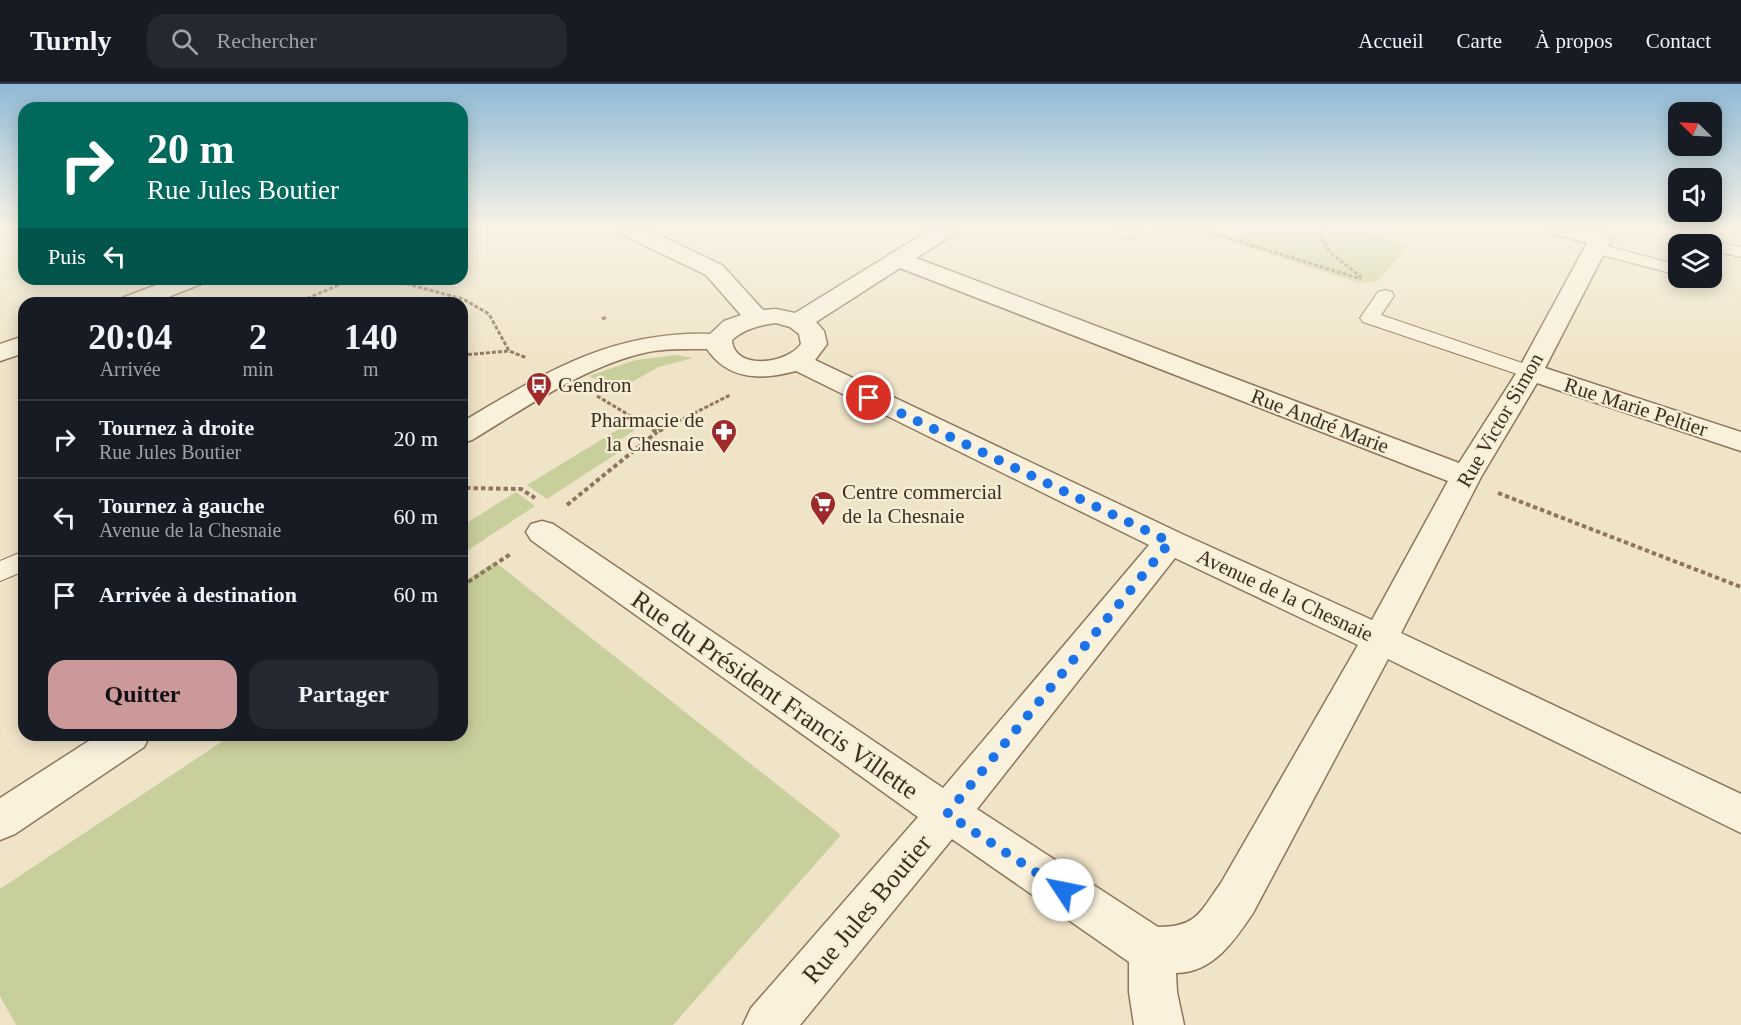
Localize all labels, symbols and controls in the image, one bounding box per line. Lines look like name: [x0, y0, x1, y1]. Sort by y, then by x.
search box: [147, 14, 567, 68]
text: Turnly: [30, 25, 111, 56]
icon: search: [168, 25, 201, 58]
text: Rechercher: [216, 28, 317, 53]
text: Accueil: [1358, 29, 1424, 53]
text: Carte: [1457, 29, 1502, 53]
text: À propos: [1535, 29, 1613, 53]
text: Contact: [1646, 29, 1711, 53]
north arrow: [1668, 102, 1722, 156]
map controls: [1668, 102, 1722, 288]
icon: right: [48, 126, 126, 204]
text: 20 m: [147, 126, 235, 172]
button: sound: [1668, 168, 1722, 222]
text: Rue Jules Boutier: [147, 175, 339, 205]
button: layers: [1668, 234, 1722, 288]
icon: left: [98, 240, 131, 273]
text: Puis: [48, 244, 86, 269]
text: 20:04: [88, 317, 172, 357]
text: 2: [249, 317, 267, 357]
text: 140: [344, 317, 398, 357]
street label: Rue Victor Simon: [1452, 348, 1548, 491]
text: Arrivée: [100, 358, 161, 380]
text: min: [242, 358, 274, 380]
text: m: [363, 358, 379, 380]
bus stop icon: Gendron: [524, 370, 554, 408]
pin: [843, 372, 894, 423]
place label: Gendron: [558, 373, 632, 397]
street label: Rue Marie Peltier: [1561, 373, 1711, 441]
icon: arrive: [852, 381, 885, 414]
street label: Rue André Marie: [1248, 384, 1392, 458]
place label: Pharmacie de la Chesnaie: [590, 408, 704, 456]
text: Tournez à droite: [99, 415, 254, 440]
pharmacy icon: Pharmacie de la Chesnaie: [709, 417, 739, 455]
icon: right: [48, 423, 81, 456]
text: 20 m: [393, 426, 438, 451]
text: Rue Jules Boutier: [99, 441, 241, 463]
place label: Centre commercial de la Chesnaie: [842, 480, 1003, 528]
supermarket icon: Centre commercial de la Chesnaie: [808, 489, 838, 527]
text: Tournez à gauche: [99, 493, 264, 518]
icon: left: [48, 501, 81, 534]
text: 60 m: [393, 504, 438, 529]
text: Avenue de la Chesnaie: [99, 519, 281, 541]
street label: Avenue de la Chesnaie: [1193, 544, 1377, 646]
icon: arrive: [48, 579, 81, 612]
text: Arrivée à destination: [99, 582, 297, 607]
text: 60 m: [393, 582, 438, 607]
street label: Rue du Président Francis Villette: [626, 585, 924, 805]
button: Quitter: [48, 660, 237, 729]
button: Partager: [249, 660, 438, 729]
street label: Rue Jules Boutier: [796, 829, 938, 989]
position arrow: [1031, 858, 1095, 922]

